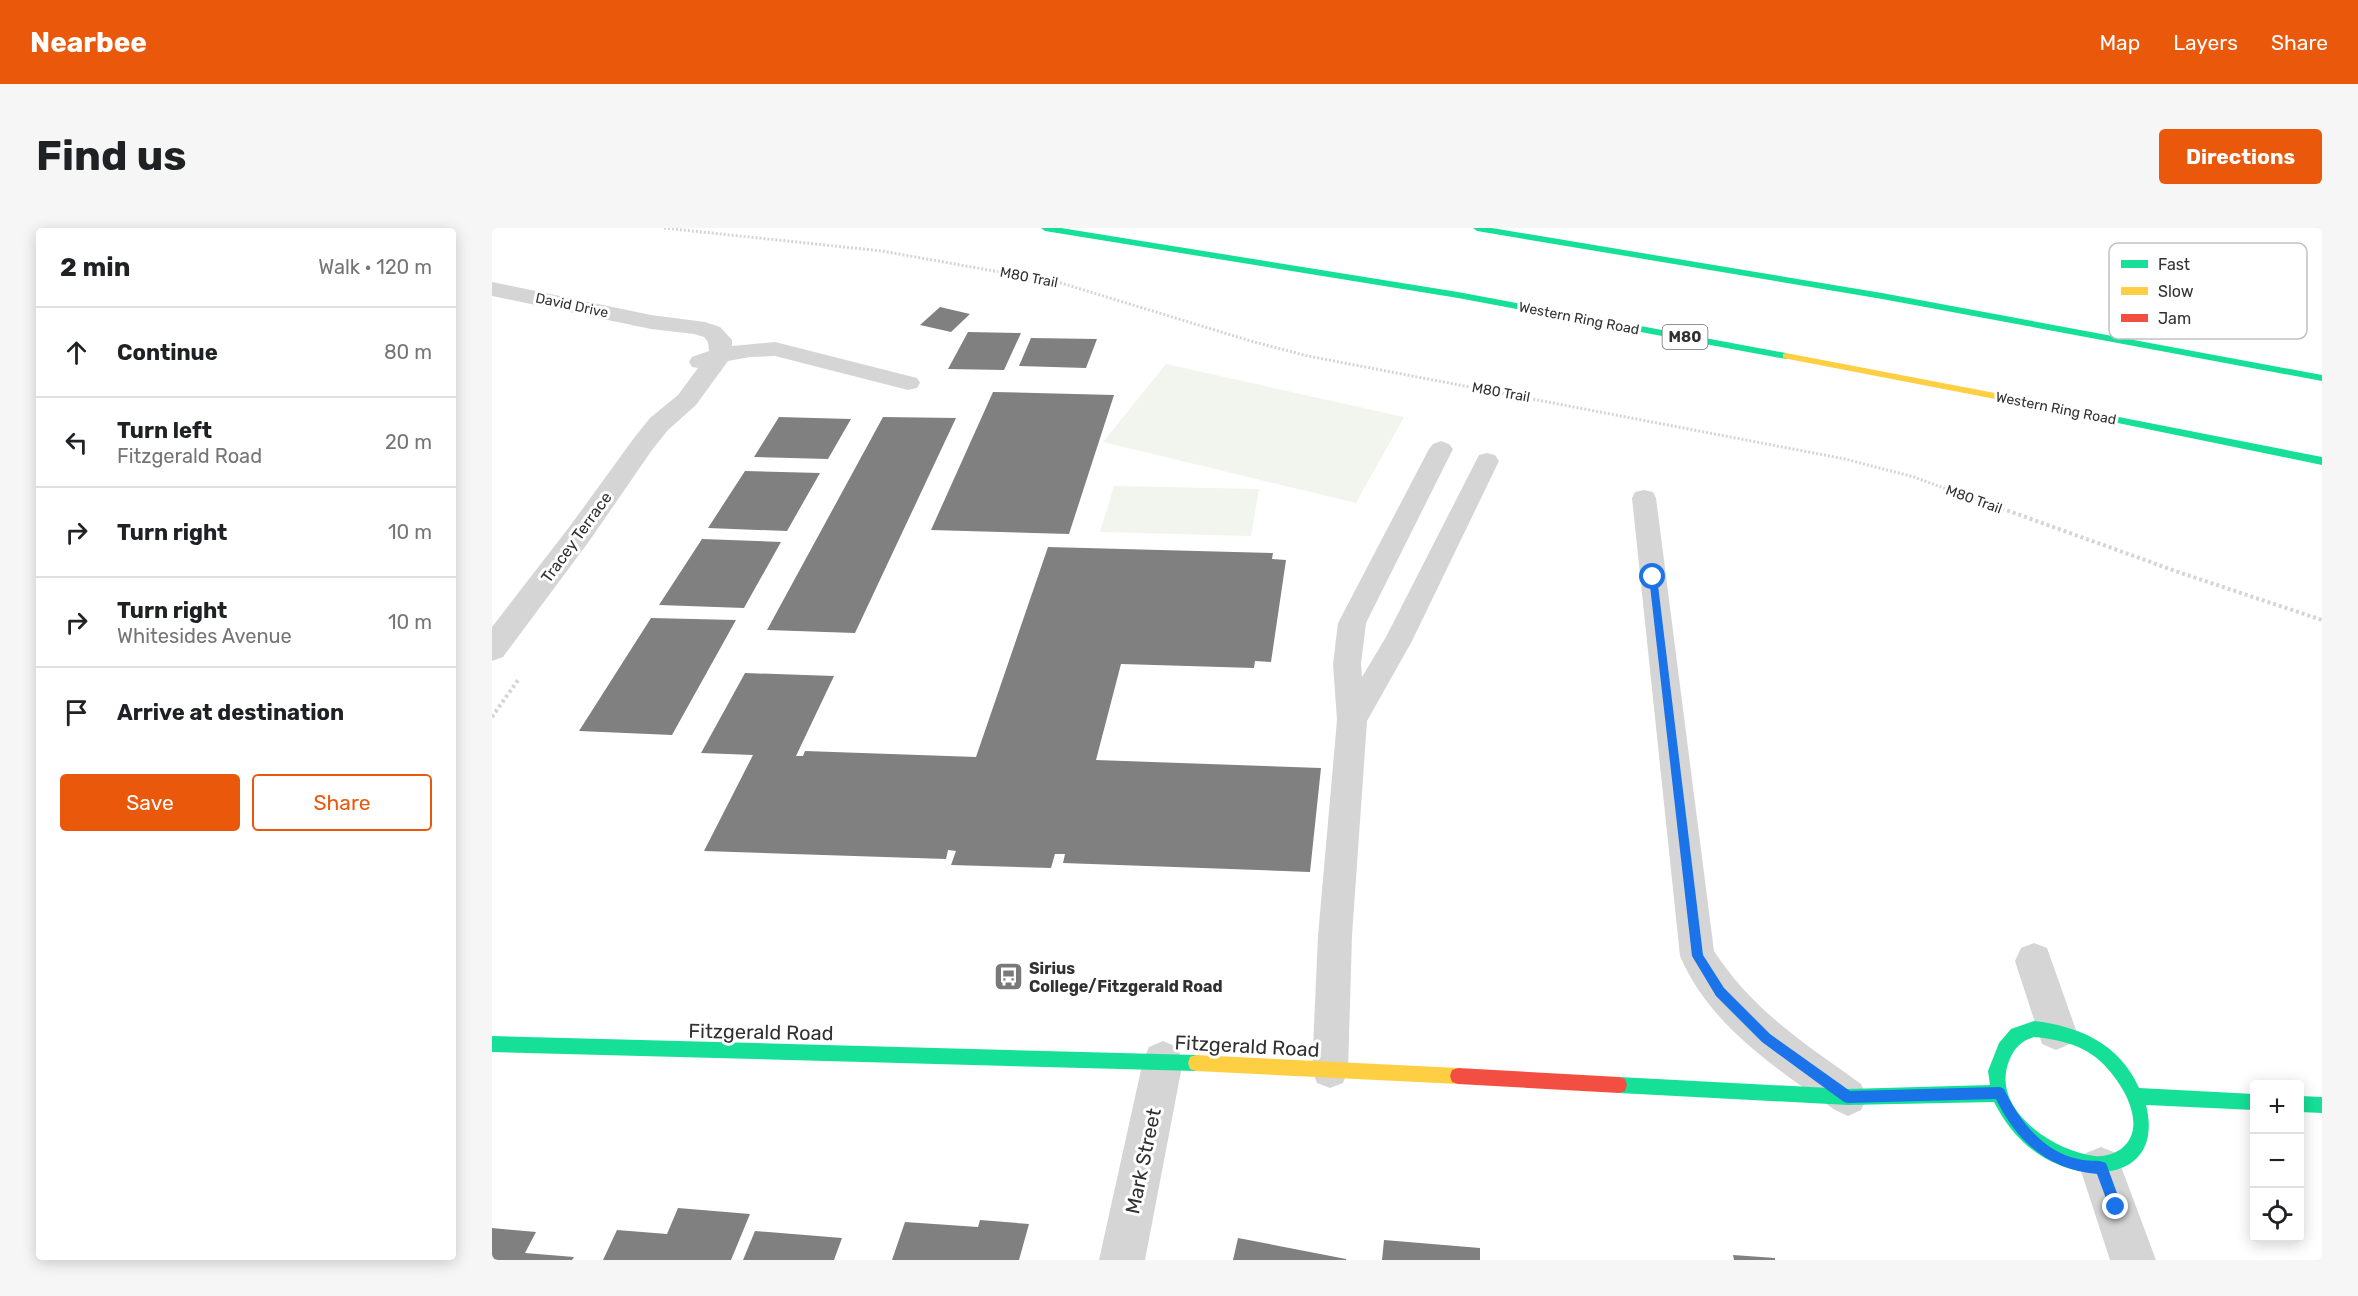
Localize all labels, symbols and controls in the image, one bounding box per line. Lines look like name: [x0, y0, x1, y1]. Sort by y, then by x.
text: Nearbee: [30, 26, 147, 59]
text: Map: [2099, 30, 2140, 55]
text: Layers: [2173, 30, 2238, 55]
text: Share: [2271, 30, 2328, 55]
button: Directions: [2159, 129, 2322, 184]
text: Find us: [36, 131, 187, 181]
legend: [2109, 243, 2307, 339]
text: 2 min: [60, 252, 130, 283]
text: Walk · 120 m: [318, 255, 432, 279]
text: Fast: [2158, 255, 2190, 274]
street label: M80 Trail: [998, 264, 1059, 291]
text: Slow: [2158, 282, 2194, 301]
street label: David Drive: [534, 289, 610, 322]
street label: Western Ring Road: [1517, 298, 1641, 339]
text: Jam: [2158, 309, 2191, 328]
road number: M80: [1662, 325, 1708, 349]
icon: ahead: [60, 336, 93, 369]
text: Continue: [117, 339, 218, 366]
text: 80 m: [384, 340, 432, 364]
street label: M80 Trail: [1471, 379, 1531, 406]
street label: Western Ring Road: [1994, 388, 2118, 429]
text: Turn left: [117, 417, 212, 444]
icon: left: [60, 426, 93, 459]
text: 20 m: [385, 430, 432, 454]
text: Fitzgerald Road: [117, 444, 262, 468]
street label: M80 Trail: [1943, 481, 2004, 517]
street label: Tracey Terrace: [537, 488, 616, 586]
icon: right: [60, 516, 93, 549]
text: Turn right: [117, 519, 227, 546]
text: 10 m: [388, 520, 432, 544]
route start: [1639, 563, 1665, 589]
text: Turn right: [117, 597, 227, 624]
icon: right: [60, 606, 93, 639]
text: 10 m: [388, 610, 432, 634]
text: Whitesides Avenue: [117, 624, 292, 648]
icon: arrive: [60, 696, 93, 729]
text: Arrive at destination: [117, 699, 344, 726]
button: Save: [60, 774, 240, 831]
button: Share: [252, 774, 432, 831]
place label: Sirius College/Fitzgerald Road: [1029, 959, 1223, 996]
bus stop icon: Sirius College/Fitzgerald Road: [992, 961, 1024, 993]
street label: Fitzgerald Road: [688, 1019, 834, 1045]
street label: Fitzgerald Road: [1174, 1030, 1320, 1062]
map controls: [2250, 1080, 2304, 1242]
button: +: [2250, 1080, 2304, 1134]
street label: Mark Street: [1120, 1106, 1166, 1216]
button: −: [2250, 1134, 2304, 1188]
button: locate: [2250, 1188, 2304, 1242]
route end: [2102, 1193, 2128, 1219]

